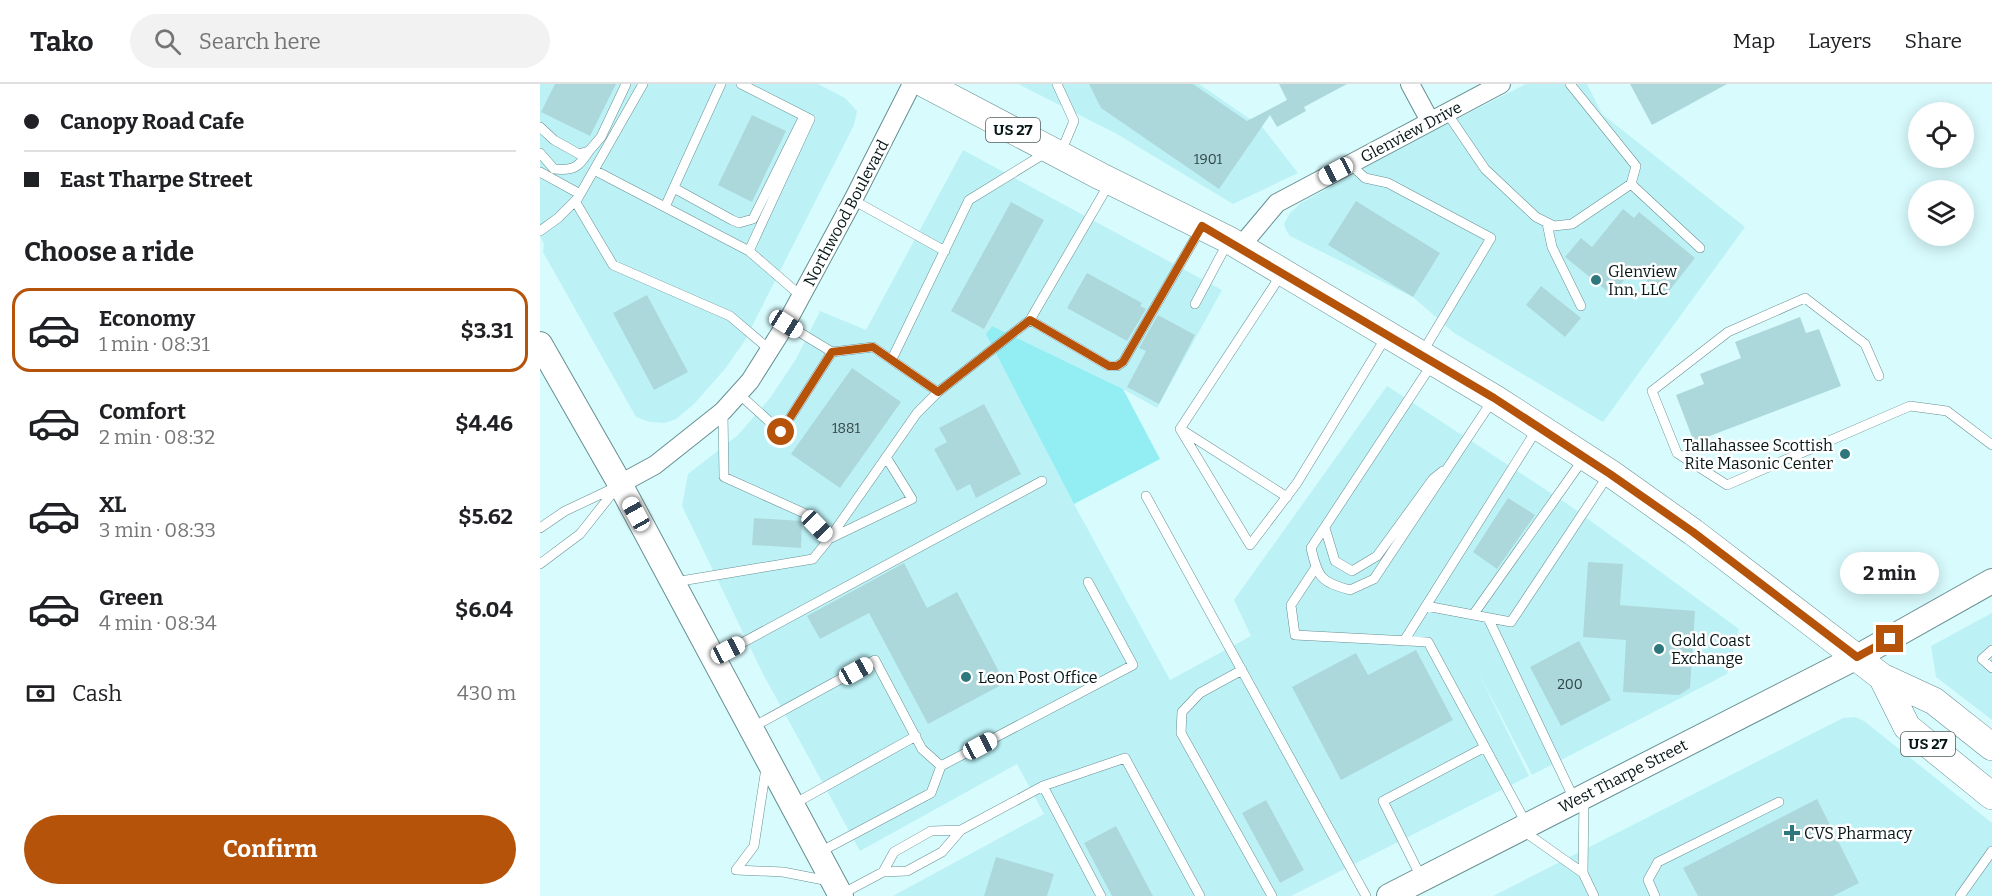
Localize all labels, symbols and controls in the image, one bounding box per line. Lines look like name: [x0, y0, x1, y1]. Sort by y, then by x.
search box: [130, 14, 550, 68]
text: Tako: [30, 25, 94, 58]
icon: search: [151, 25, 184, 58]
text: Search here: [199, 28, 321, 55]
text: Map: [1733, 28, 1775, 54]
text: Layers: [1808, 28, 1872, 54]
text: Share: [1905, 28, 1962, 54]
street label: Glenview Drive: [1357, 97, 1465, 167]
map controls: [1908, 102, 1974, 246]
button: locate: [1908, 102, 1974, 168]
text: Canopy Road Cafe: [60, 108, 244, 135]
road number: US 27: [986, 118, 1040, 142]
street label: Northwood Boulevard: [799, 136, 893, 289]
house number: 1901: [1194, 151, 1223, 168]
car: [1316, 155, 1356, 187]
text: East Tharpe Street: [60, 166, 253, 193]
button: layers: [1908, 180, 1974, 246]
text: Choose a ride: [24, 236, 194, 268]
place label: Glenview Inn, LLC: [1608, 262, 1677, 299]
marker: Glenview Inn, LLC: [1589, 273, 1603, 287]
icon: car: [27, 303, 81, 357]
text: Economy: [99, 305, 195, 332]
car: [766, 307, 806, 341]
text: $3.31: [461, 317, 513, 344]
text: 1 min · 08:31: [99, 332, 210, 356]
icon: car: [27, 396, 81, 450]
text: Comfort: [99, 398, 186, 425]
text: $4.46: [455, 410, 513, 437]
route start: [767, 418, 794, 445]
house number: 1881: [832, 420, 860, 437]
text: 2 min · 08:32: [99, 425, 215, 449]
place label: Tallahassee Scottish Rite Masonic Center: [1683, 436, 1833, 473]
marker: Tallahassee Scottish Rite Masonic Center: [1838, 447, 1852, 461]
icon: car: [27, 489, 81, 543]
text: XL: [99, 491, 126, 518]
car: [619, 494, 653, 534]
text: $5.62: [458, 503, 513, 530]
car: [798, 507, 836, 545]
text: 3 min · 08:33: [99, 518, 216, 542]
callout: 2 min: [1840, 552, 1940, 594]
text: 2 min: [1863, 561, 1916, 585]
icon: car: [27, 582, 81, 636]
text: Green: [99, 584, 163, 611]
text: $6.04: [455, 596, 513, 623]
text: 4 min · 08:34: [99, 611, 217, 635]
route end: [1876, 625, 1903, 652]
place label: Gold Coast Exchange: [1671, 631, 1751, 668]
car: [708, 634, 748, 666]
marker: Gold Coast Exchange: [1652, 642, 1666, 656]
car: [836, 654, 876, 688]
place label: Leon Post Office: [978, 668, 1098, 687]
marker: Leon Post Office: [959, 670, 973, 684]
house number: 200: [1557, 676, 1583, 693]
icon: cash: [24, 677, 57, 710]
text: Cash: [72, 680, 122, 707]
text: 430 m: [457, 681, 516, 705]
car: [960, 730, 1000, 762]
road number: US 27: [1901, 732, 1955, 756]
street label: West Tharpe Street: [1555, 735, 1691, 817]
button: Confirm: [24, 815, 516, 884]
place label: CVS Pharmacy: [1804, 824, 1913, 843]
marker: CVS Pharmacy: [1785, 826, 1799, 840]

